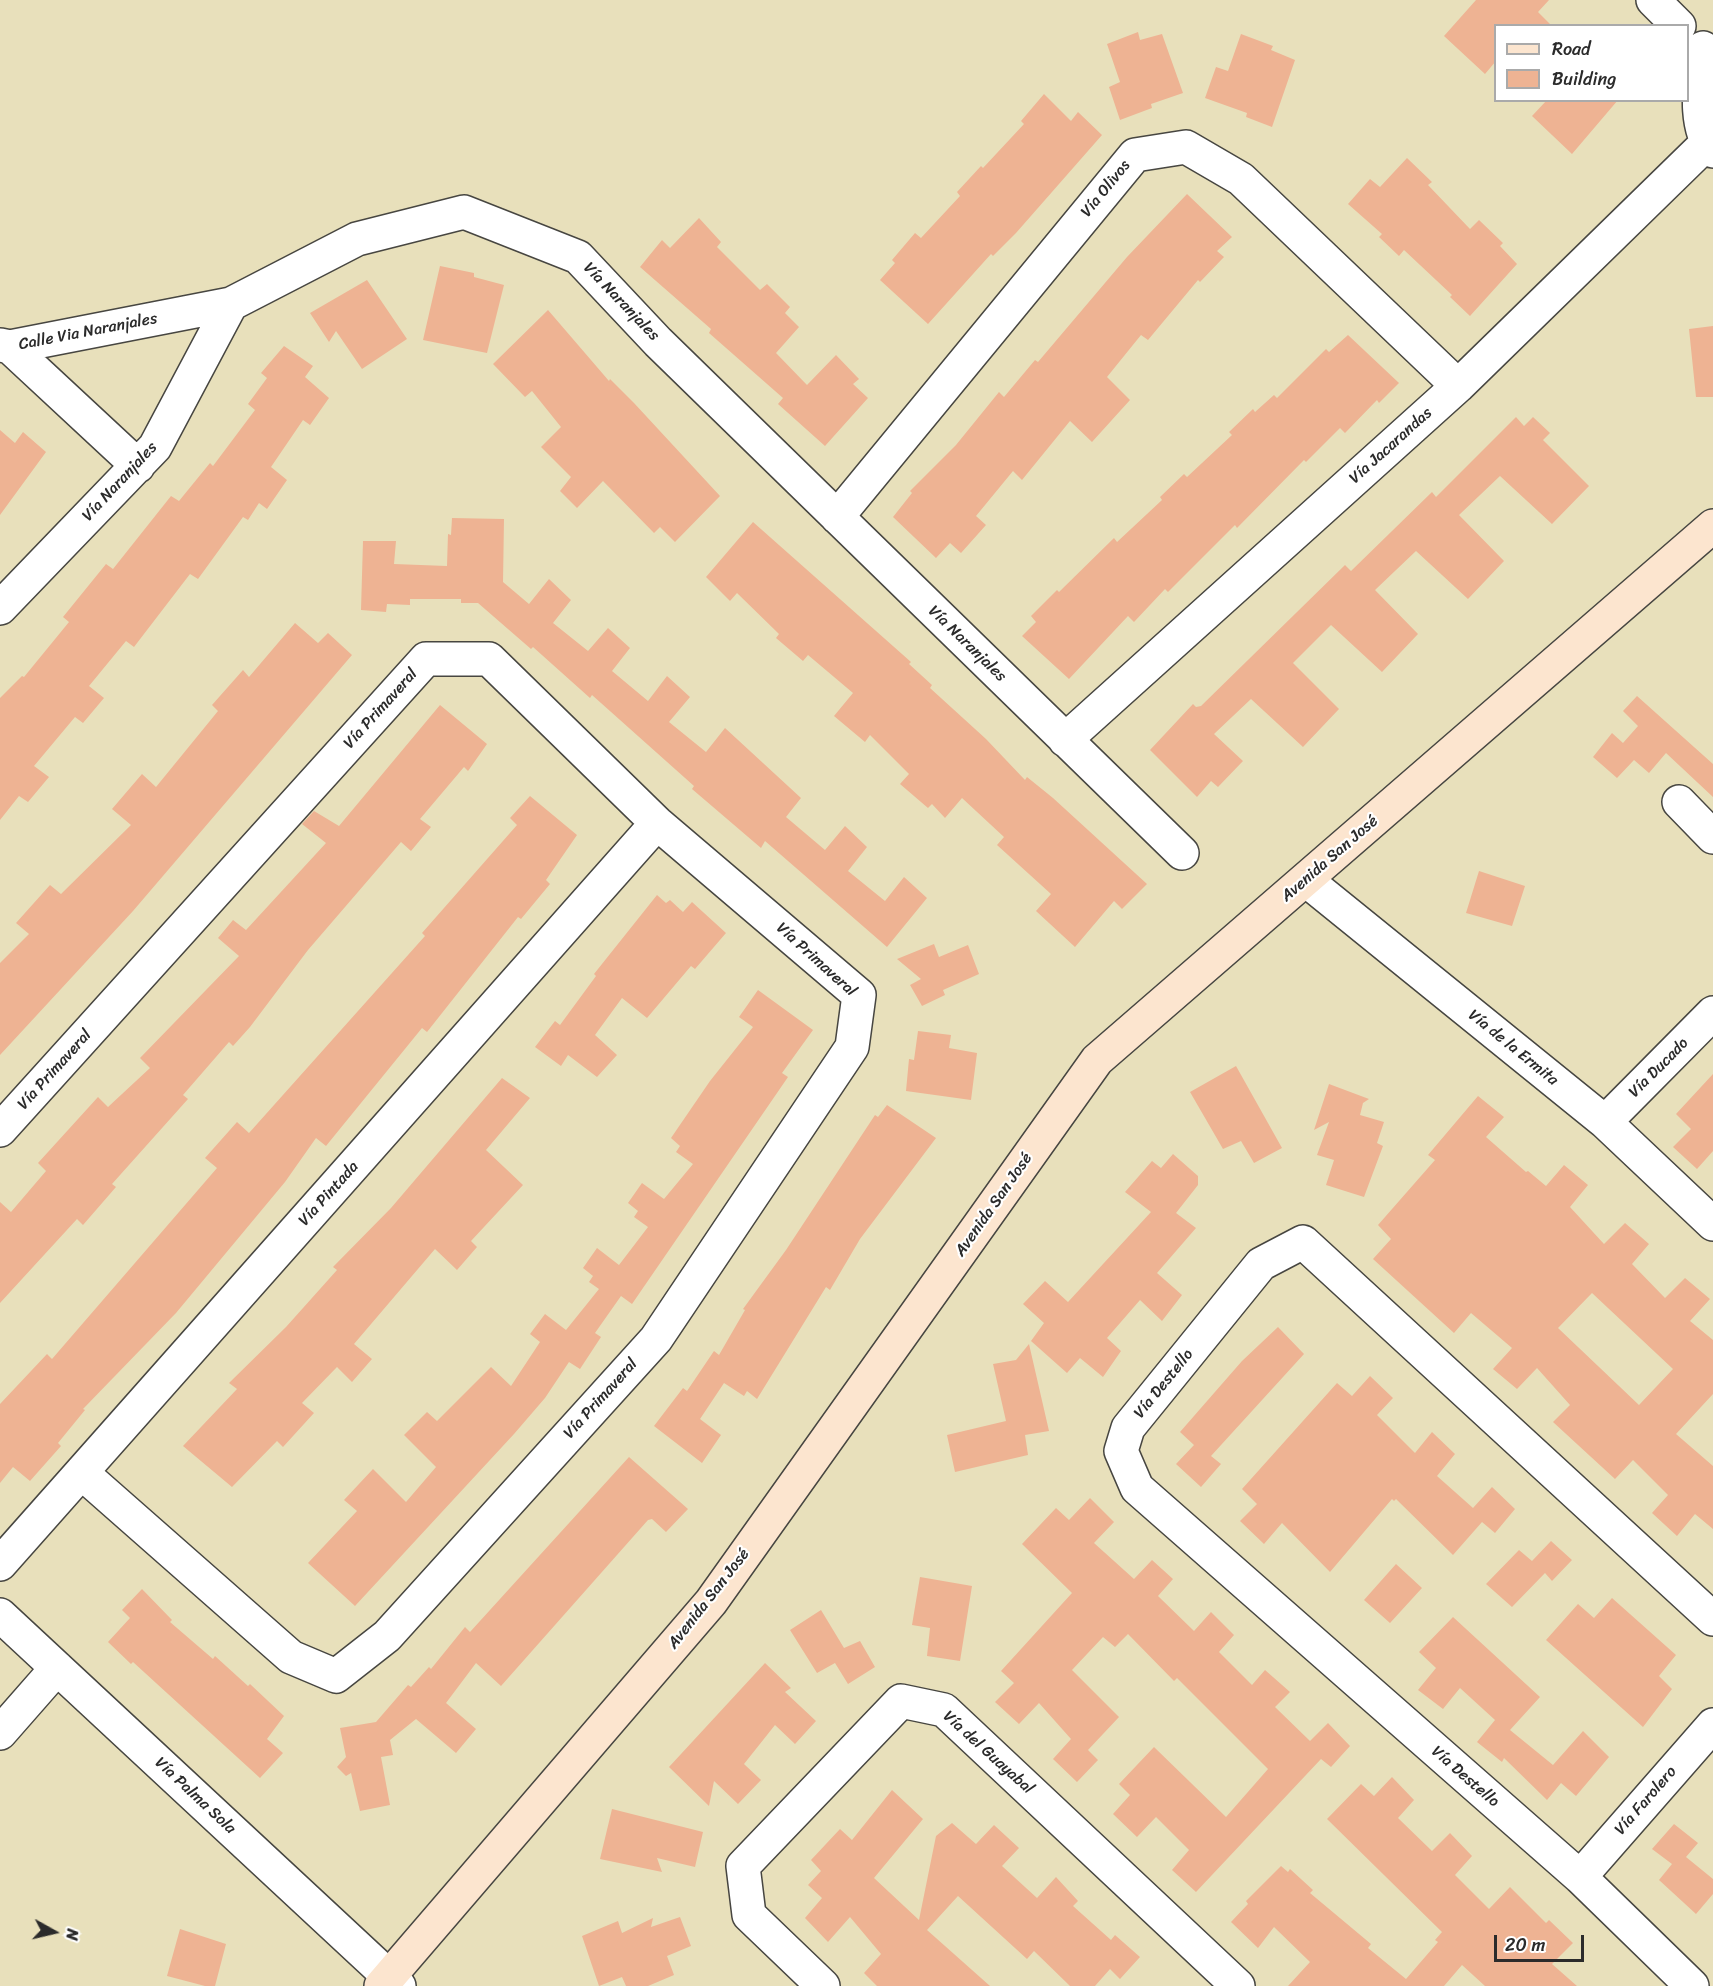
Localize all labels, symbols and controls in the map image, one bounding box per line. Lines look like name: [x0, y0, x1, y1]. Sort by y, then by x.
legend: [1494, 24, 1689, 102]
text: Road: [1552, 33, 1591, 65]
text: Building: [1552, 63, 1616, 95]
street label: Vía Olivos: [1077, 157, 1135, 221]
street label: Vía Naranjales: [579, 259, 663, 345]
street label: Calle Via Naranjales: [17, 309, 159, 355]
street label: Vía Jacarandas: [1346, 404, 1436, 488]
street label: Vía Naranjales: [78, 438, 162, 526]
street label: Vía Naranjales: [924, 602, 1010, 686]
street label: Vía Primaveral: [340, 665, 422, 753]
street label: Avenida San José: [1278, 812, 1382, 906]
street label: Vía Primaveral: [772, 919, 860, 1001]
street label: Vía de la Ermita: [1464, 1006, 1562, 1090]
street label: Vía Primaveral: [14, 1026, 96, 1114]
street label: Vía Ducado: [1625, 1034, 1693, 1102]
street label: Avenida San José: [951, 1150, 1037, 1260]
street label: Vía Pintada: [295, 1158, 363, 1230]
street label: Vía Destello: [1130, 1346, 1198, 1422]
street label: Vía Primaveral: [560, 1355, 642, 1443]
street label: Avenida San José: [664, 1545, 754, 1653]
street label: Vía del Guayabal: [939, 1707, 1037, 1799]
street label: Vía Destello: [1427, 1742, 1503, 1812]
street label: Vía Palma Sola: [151, 1754, 239, 1838]
street label: Vía Farolero: [1611, 1763, 1681, 1839]
north arrow: [24, 1902, 84, 1962]
scale bar: [1497, 1923, 1587, 1961]
text: N: [57, 1927, 87, 1942]
text: 20 m: [1505, 1929, 1545, 1961]

